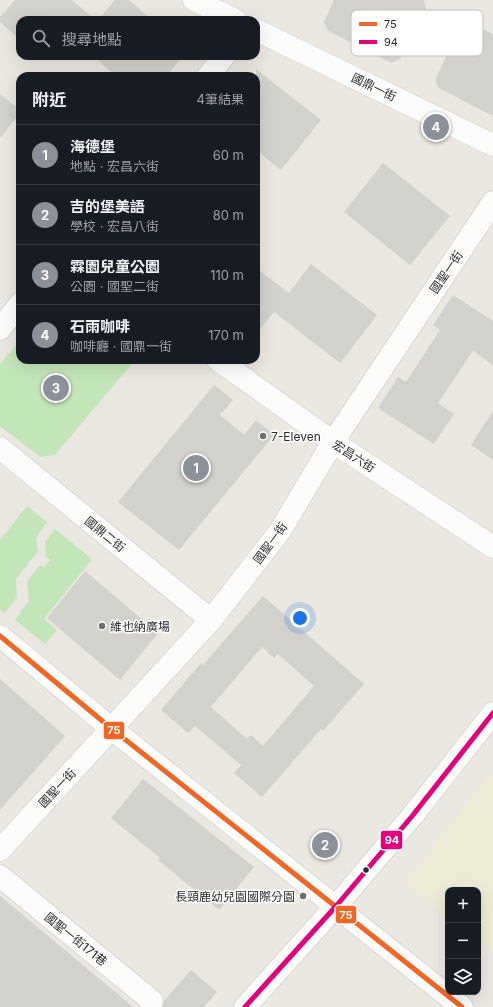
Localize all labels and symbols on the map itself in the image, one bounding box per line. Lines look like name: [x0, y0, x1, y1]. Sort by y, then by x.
legend: [351, 10, 483, 56]
text: 75: [384, 17, 397, 31]
text: 94: [384, 35, 398, 49]
street label: 國鼎一街: [349, 70, 399, 104]
pin: 4: [423, 112, 449, 142]
street label: 國聖一街: [426, 248, 466, 296]
pin: 3: [43, 373, 69, 403]
place label: 7-Eleven: [271, 429, 321, 444]
marker: 7-Eleven: [258, 431, 268, 441]
street label: 宏昌六街: [330, 437, 378, 475]
pin: 1: [183, 453, 209, 483]
street label: 國鼎二街: [82, 513, 128, 555]
street label: 國聖一街: [250, 519, 290, 567]
your location: [290, 608, 310, 628]
place label: 維也納廣場: [110, 619, 170, 634]
marker: 維也納廣場: [97, 621, 107, 631]
line badge: 75: [103, 721, 125, 740]
text: 75: [107, 723, 121, 737]
street label: 國聖一街: [35, 765, 79, 811]
pin: 2: [312, 830, 338, 860]
line badge: 94: [380, 830, 403, 850]
text: 94: [385, 833, 399, 847]
unlabelled marker: [361, 865, 371, 875]
place label: 長頸鹿幼兒園國際分園: [175, 889, 295, 904]
marker: 長頸鹿幼兒園國際分園: [298, 891, 308, 901]
line badge: 75: [335, 905, 357, 924]
text: 75: [339, 908, 353, 922]
street label: 國聖一街171巷: [42, 909, 110, 969]

